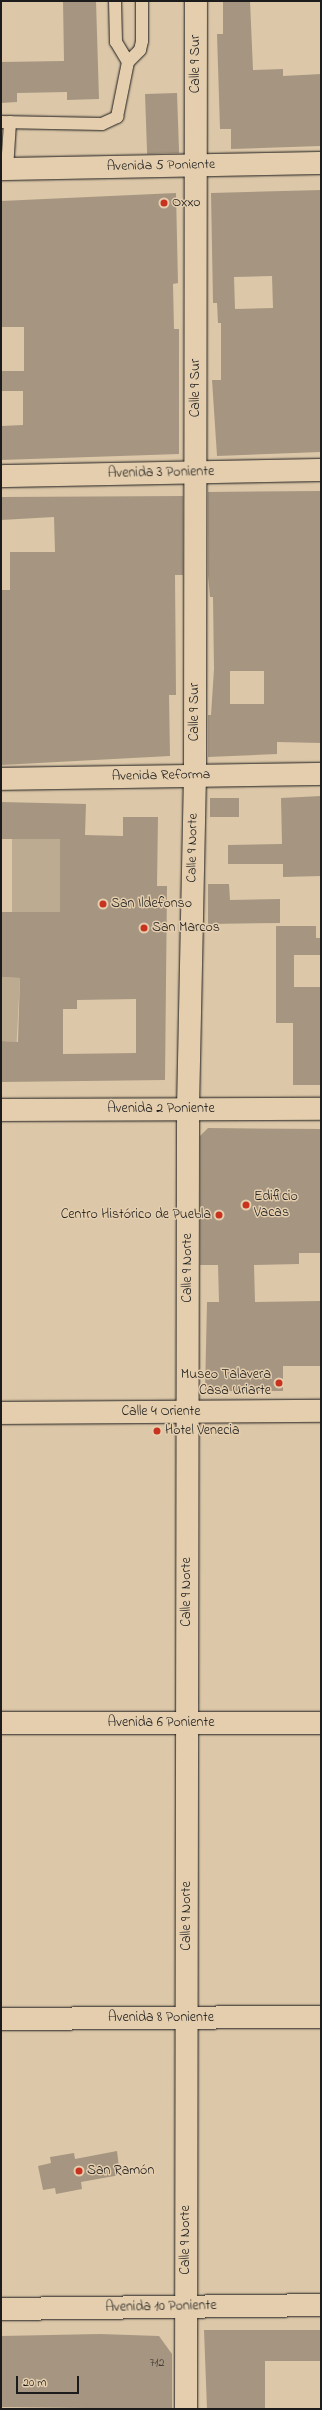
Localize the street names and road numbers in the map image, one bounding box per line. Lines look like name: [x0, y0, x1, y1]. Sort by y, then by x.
street label: Calle 9 Sur: [188, 35, 204, 93]
street label: Avenida 5 Poniente: [107, 157, 215, 175]
street label: Calle 9 Sur: [188, 359, 204, 417]
street label: Avenida 3 Poniente: [108, 464, 214, 482]
street label: Calle 9 Sur: [187, 683, 203, 741]
street label: Avenida Reforma: [111, 767, 211, 785]
street label: Calle 9 Norte: [184, 813, 202, 883]
street label: Avenida 2 Poniente: [107, 1101, 215, 1117]
street label: Calle 9 Norte: [180, 1233, 196, 1303]
street label: Calle 4 Oriente: [121, 1404, 201, 1420]
street label: Calle 9 Norte: [179, 1557, 195, 1627]
street label: Avenida 6 Poniente: [108, 1715, 214, 1731]
street label: Calle 9 Norte: [179, 1881, 195, 1951]
street label: Avenida 8 Poniente: [108, 2010, 214, 2026]
street label: Calle 9 Norte: [178, 2205, 194, 2275]
street label: Avenida 10 Poniente: [105, 2298, 217, 2316]

